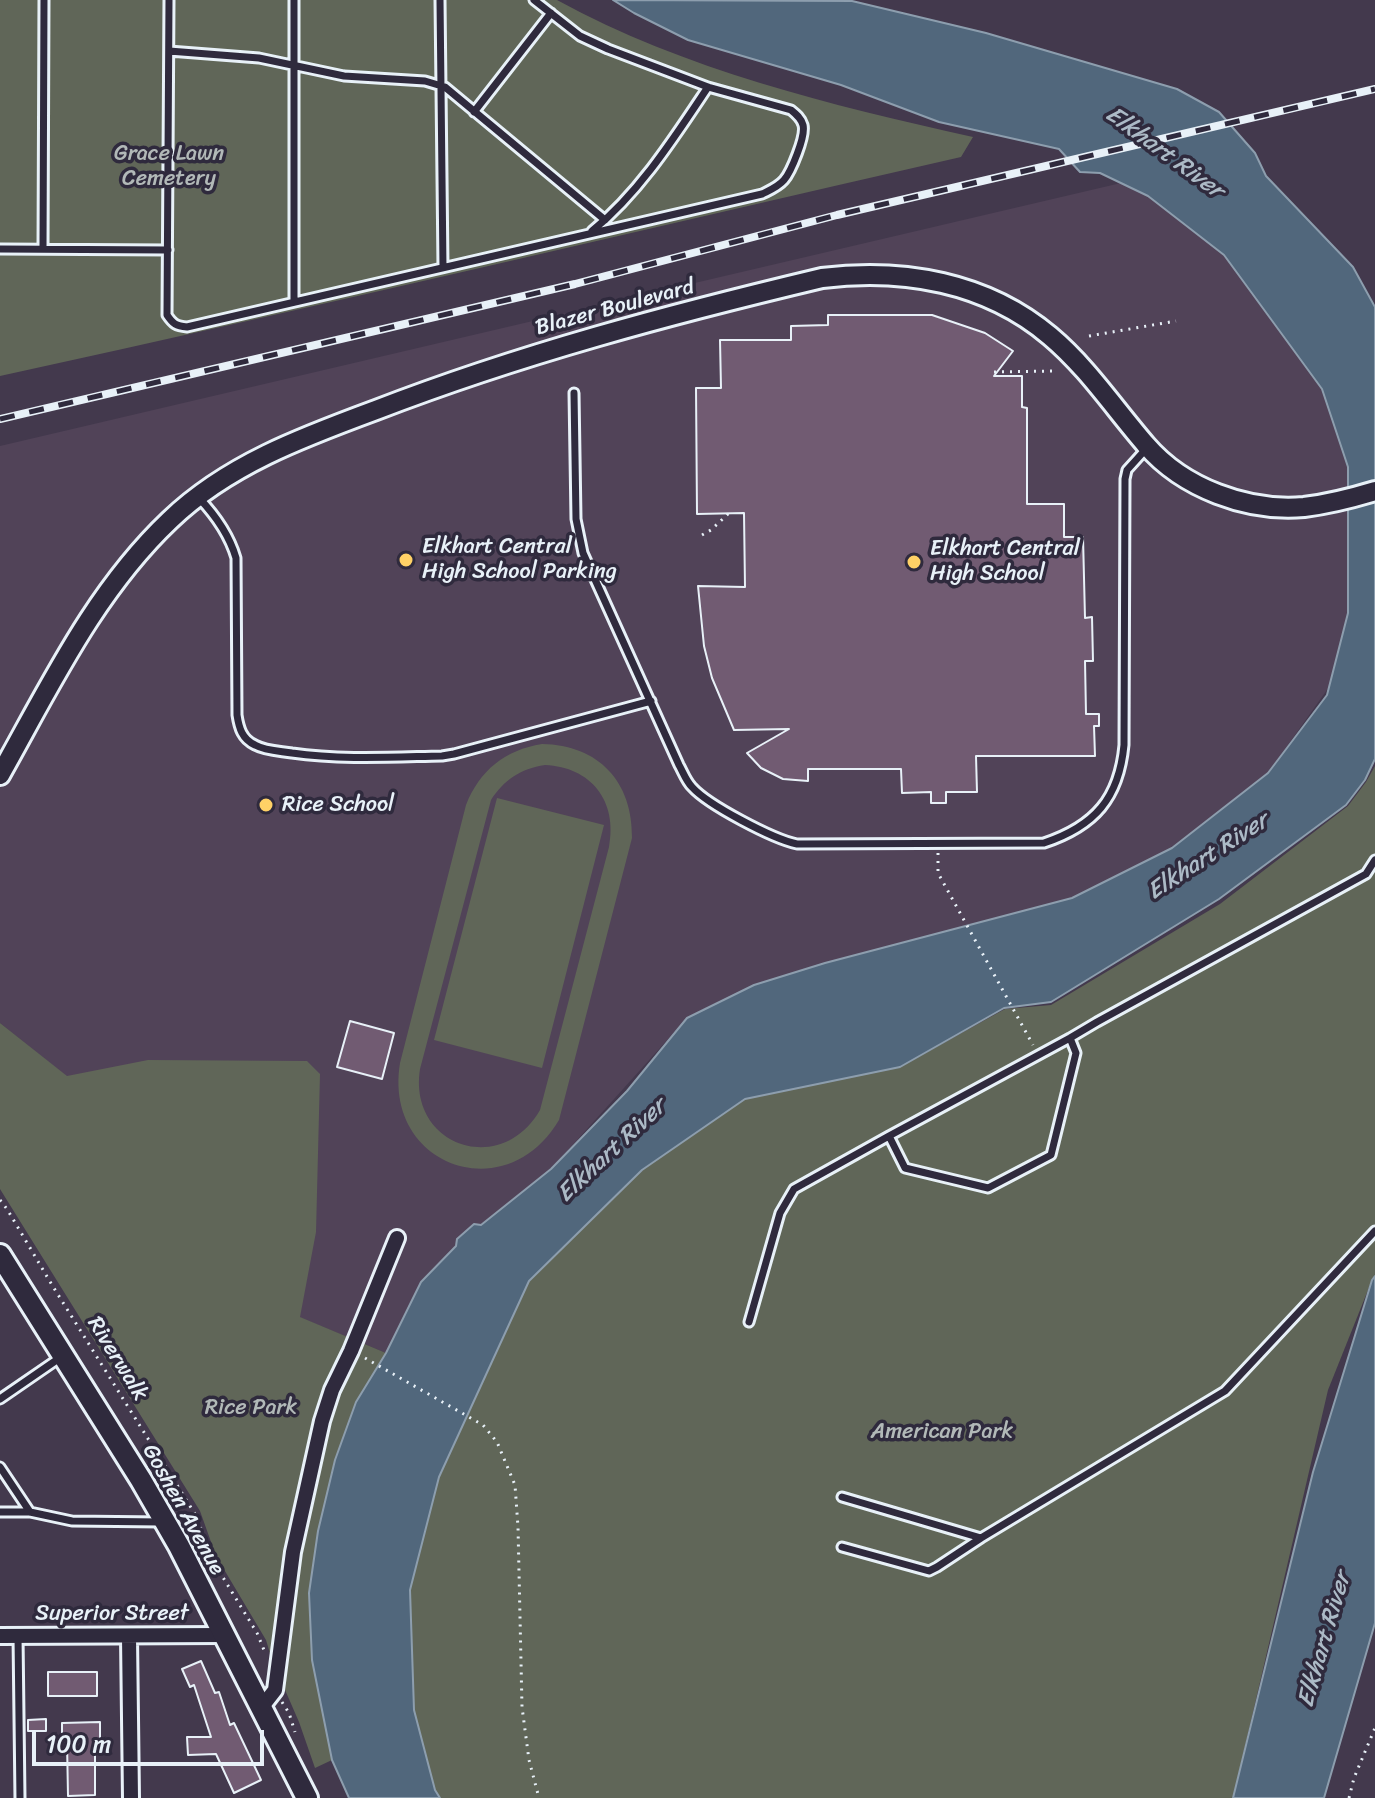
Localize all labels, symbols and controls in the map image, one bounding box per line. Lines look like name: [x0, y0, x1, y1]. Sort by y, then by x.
water label: Elkhart River: [1099, 101, 1229, 205]
park label: Grace Lawn Cemetery: [114, 141, 224, 192]
street label: Blazer Boulevard: [533, 274, 697, 342]
place label: Elkhart Central High School Parking: [422, 534, 617, 586]
place label: Elkhart Central High School: [930, 536, 1080, 588]
marker: Elkhart Central High School Parking: [397, 551, 415, 569]
marker: Elkhart Central High School: [905, 553, 923, 571]
place label: Rice School: [282, 792, 394, 818]
marker: Rice School: [257, 796, 275, 814]
water label: Elkhart River: [1142, 807, 1274, 907]
water label: Elkhart River: [551, 1093, 673, 1209]
street label: Riverwalk: [81, 1312, 153, 1406]
park label: Rice Park: [205, 1395, 297, 1421]
park label: American Park: [871, 1419, 1013, 1445]
street label: Goshen Avenue: [136, 1440, 230, 1580]
water label: Elkhart River: [1292, 1569, 1358, 1711]
street label: Superior Street: [35, 1601, 189, 1627]
scale bar: [36, 1714, 268, 1764]
text: 100 m: [46, 1723, 111, 1765]

